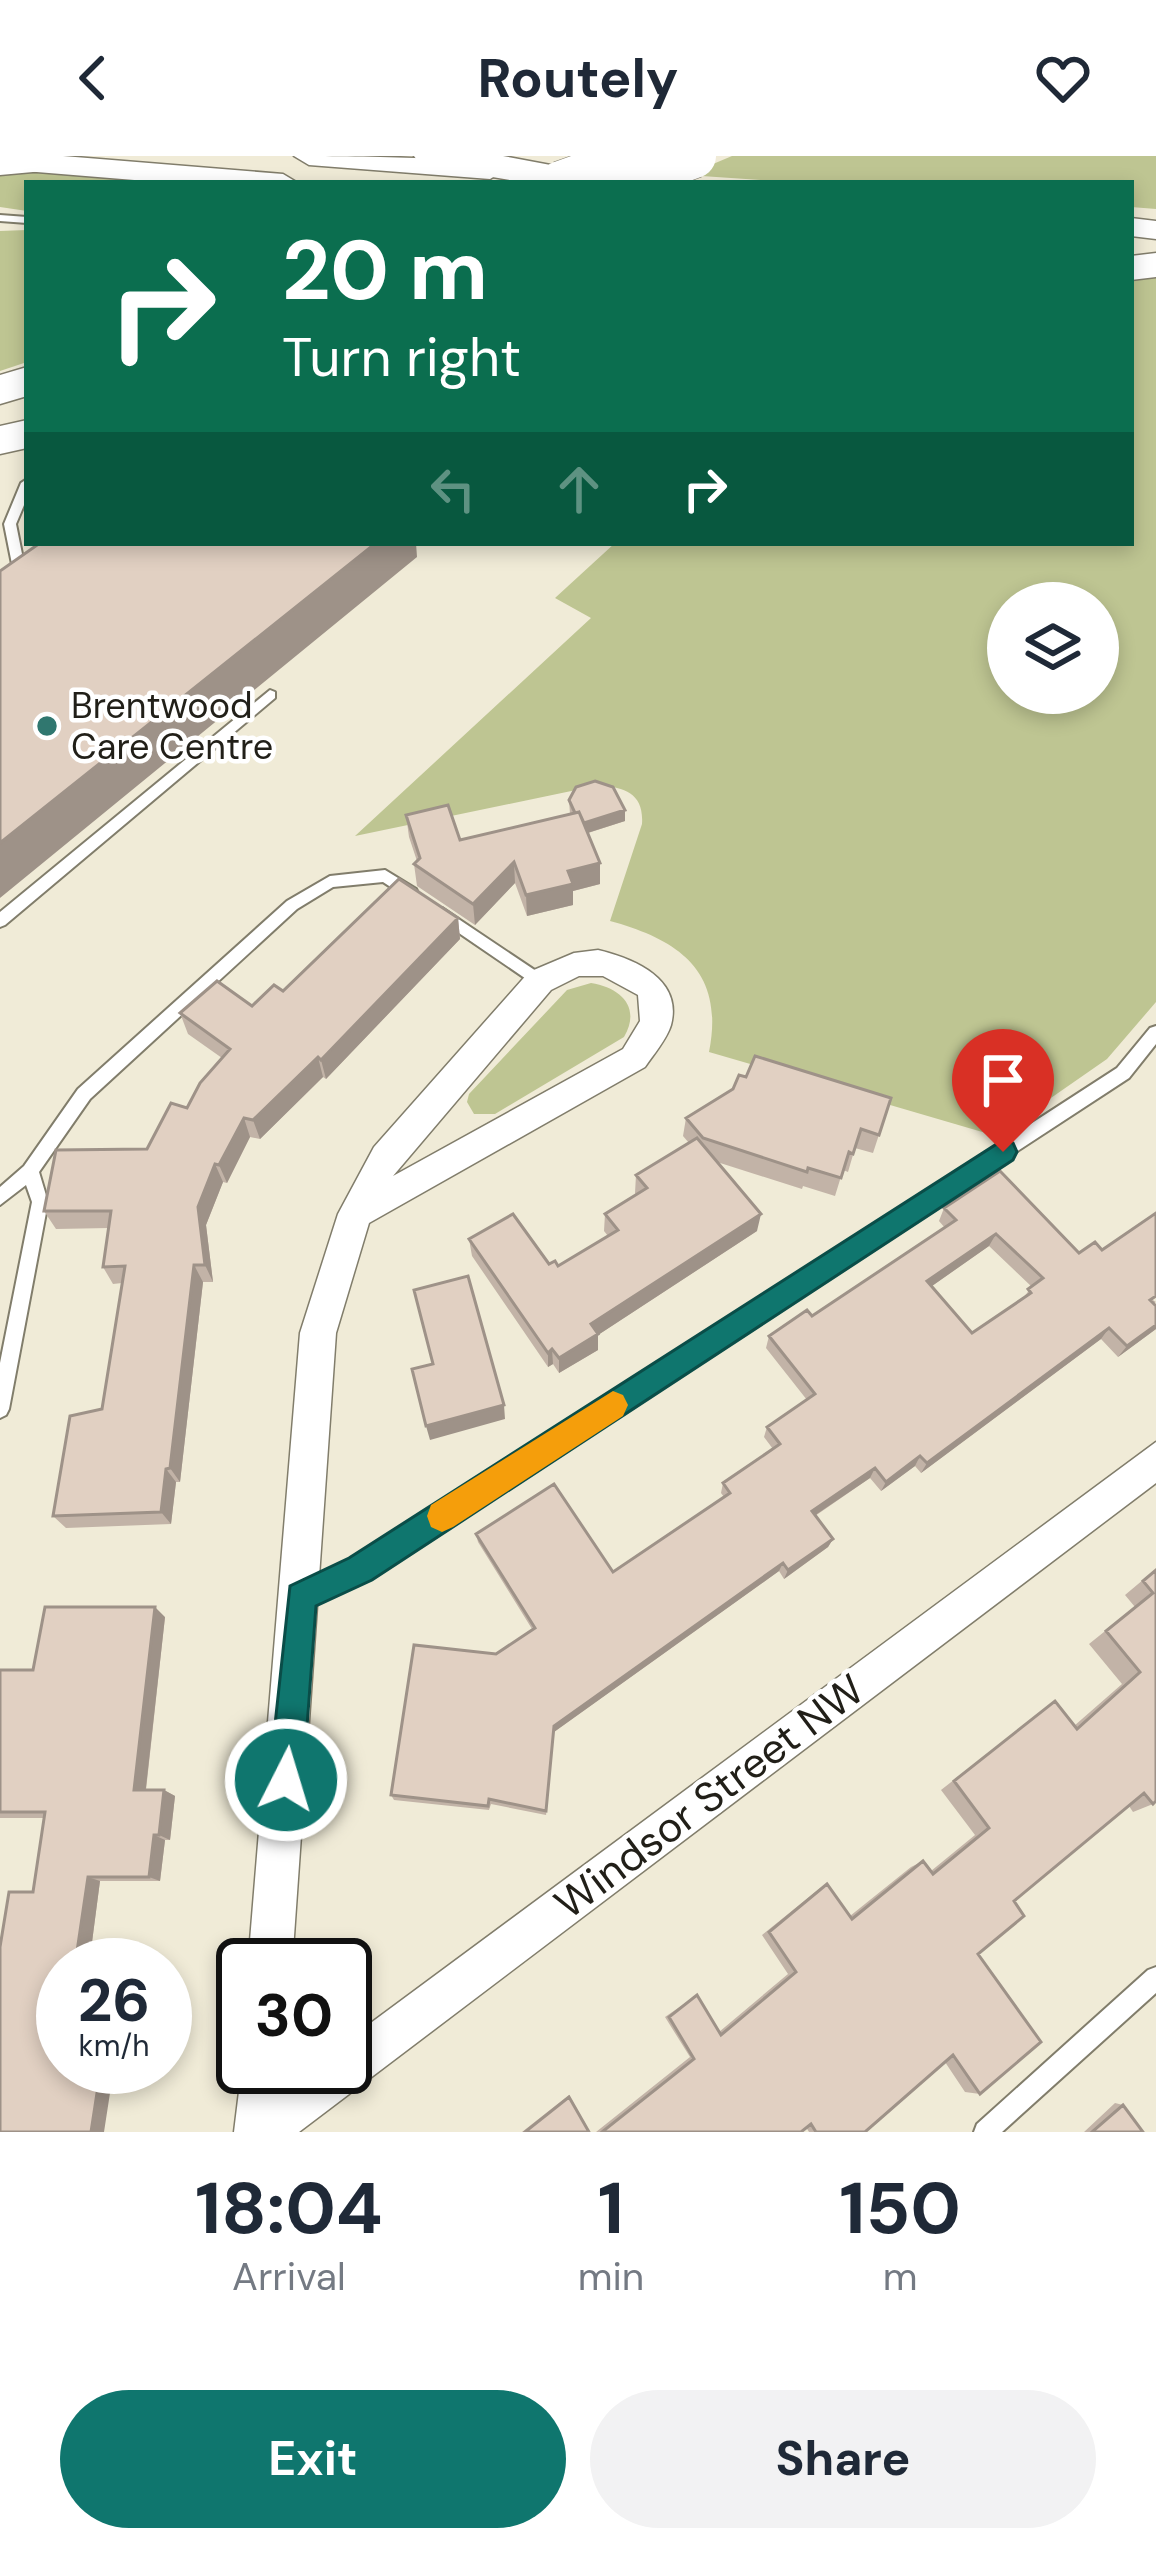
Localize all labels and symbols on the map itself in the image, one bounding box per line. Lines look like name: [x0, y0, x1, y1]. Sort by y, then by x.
place label: Brentwood Care Centre: [71, 682, 273, 770]
marker: Brentwood Care Centre: [34, 713, 60, 739]
pin: [952, 1029, 1054, 1152]
street label: Windsor Street NW: [543, 1662, 875, 1931]
position arrow: [223, 1717, 349, 1843]
speed limit sign: 30: [216, 1938, 372, 2094]

